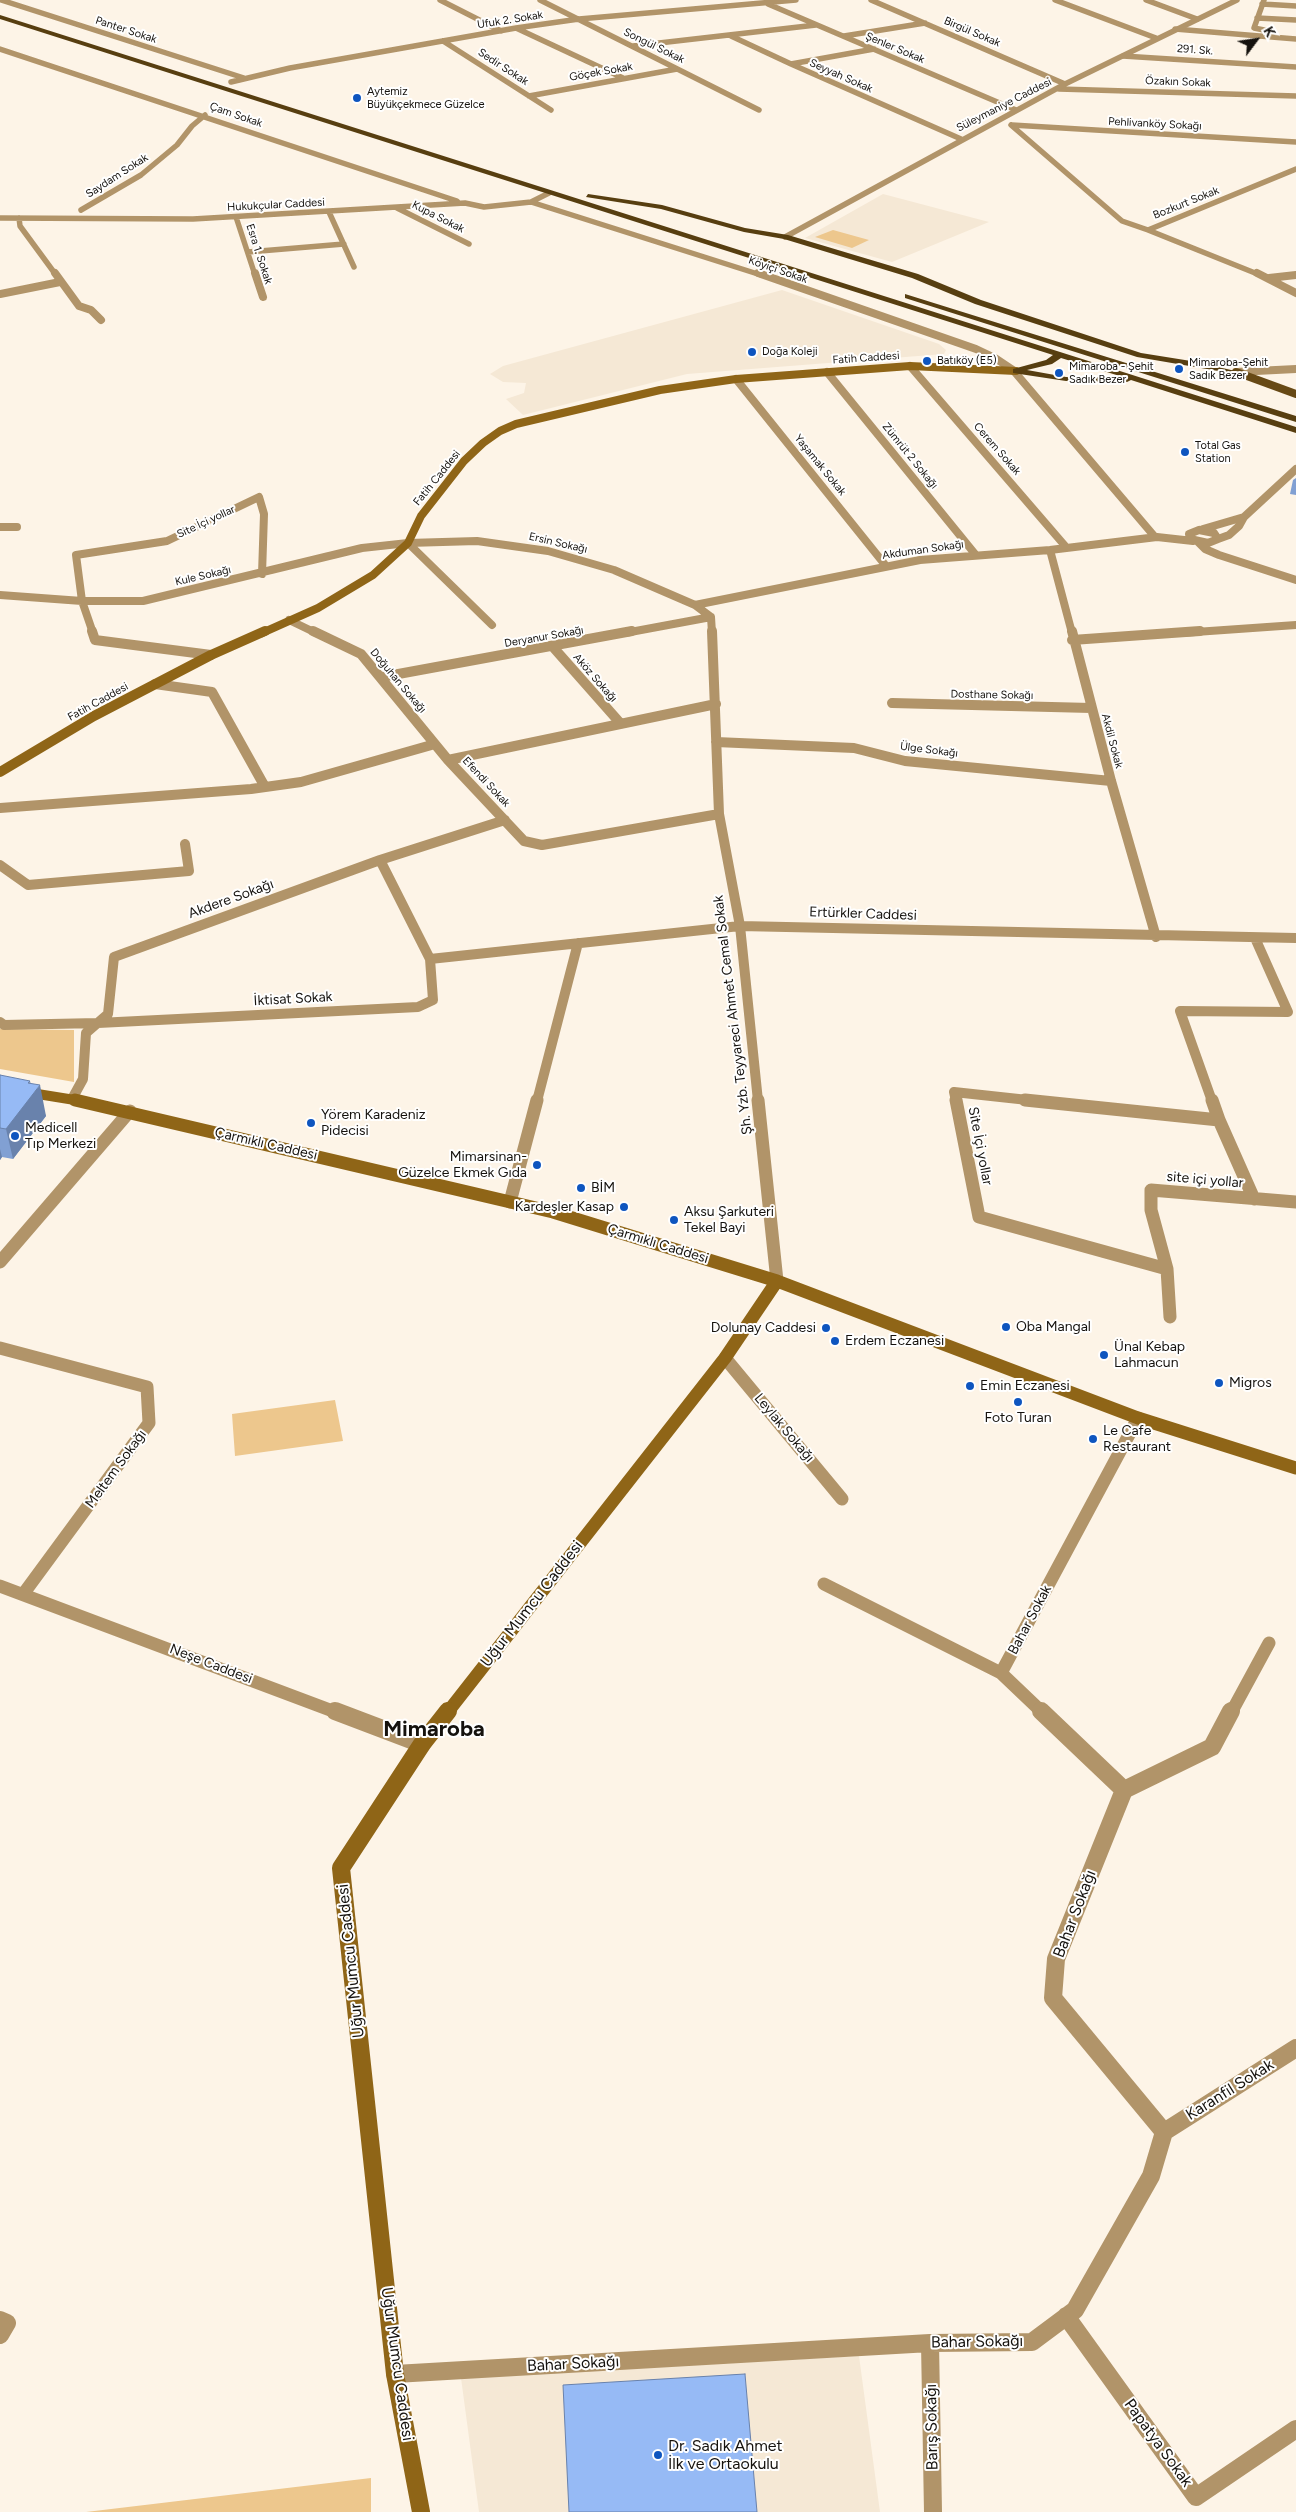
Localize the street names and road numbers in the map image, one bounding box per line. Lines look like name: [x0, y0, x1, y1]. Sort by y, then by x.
street label: Ufuk 2. Sokak: [476, 8, 544, 32]
street label: Panter Sokak: [94, 14, 158, 46]
street label: Birgül Sokak: [942, 14, 1002, 50]
street label: Songül Sokak: [621, 26, 687, 66]
street label: Şenler Sokak: [863, 30, 927, 66]
street label: 291. Sk.: [1176, 42, 1214, 58]
street label: Sedir Sokak: [475, 46, 531, 88]
street label: Seyyah Sokak: [807, 56, 875, 96]
street label: Göçek Sokak: [568, 60, 634, 84]
street label: Özakın Sokak: [1145, 74, 1211, 90]
street label: Süleymaniye Caddesi: [954, 75, 1054, 135]
street label: Çam Sokak: [208, 100, 264, 130]
street label: Pehlivanköy Sokağı: [1108, 115, 1202, 133]
street label: Saydam Sokak: [83, 151, 151, 201]
street label: Bozkurt Sokak: [1151, 184, 1221, 222]
street label: Hukukçular Caddesi: [227, 196, 325, 214]
street label: Kupa Sokak: [410, 198, 466, 236]
street label: Esra 1. Sokak: [243, 222, 275, 286]
street label: Köyiçi Sokak: [747, 254, 809, 286]
street label: Fatih Caddesi: [832, 349, 900, 367]
street label: Zümrüt 2 Sokağı: [879, 420, 941, 492]
street label: Cerem Sokak: [971, 420, 1023, 478]
street label: Yaşamak Sokak: [791, 432, 849, 498]
street label: Fatih Caddesi: [411, 448, 463, 508]
street label: Site İçi yollar: [175, 503, 237, 541]
street label: Ersin Sokağı: [527, 530, 589, 556]
street label: Akduman Sokağı: [881, 538, 965, 562]
street label: Kule Sokağı: [174, 563, 232, 589]
street label: Deryanur Sokağı: [503, 624, 585, 650]
street label: Doğuhan Sokağı: [367, 646, 429, 716]
street label: Aköz Sokağı: [570, 651, 620, 705]
street label: Fatih Caddesi: [65, 680, 131, 724]
street label: Dosthane Sokağı: [950, 688, 1034, 702]
street label: Akdil Sokak: [1098, 712, 1126, 770]
street label: Ülge Sokağı: [899, 740, 959, 760]
street label: Efendi Sokak: [459, 754, 513, 810]
street label: Akdere Sokağı: [186, 876, 276, 922]
street label: Şh. Yzb. Teyyareci Ahmet Cemal Sokak: [710, 894, 756, 1136]
street label: Ertürkler Caddesi: [809, 904, 917, 924]
street label: İktisat Sokak: [253, 989, 333, 1009]
street label: Site İçi yollar: [964, 1105, 996, 1187]
street label: Çarmıklı Caddesi: [213, 1124, 319, 1164]
street label: site içi yollar: [1166, 1168, 1244, 1192]
street label: Çarmıklı Caddesi: [605, 1221, 711, 1267]
street label: Leylak Sokağı: [750, 1390, 818, 1466]
street label: Meltem Sokağı: [82, 1427, 150, 1511]
street label: Uğur Mumcu Caddesi: [477, 1537, 587, 1671]
street label: Bahar Sokak: [1005, 1582, 1055, 1658]
street label: Neşe Caddesi: [167, 1641, 255, 1687]
street label: Bahar Sokağı: [1049, 1867, 1101, 1961]
street label: Uğur Mumcu Caddesi: [333, 1883, 369, 2039]
street label: Karanfil Sokak: [1183, 2055, 1277, 2125]
street label: Uğur Mumcu Caddesi: [377, 2286, 417, 2442]
street label: Bahar Sokağı: [931, 2332, 1023, 2352]
street label: Bahar Sokağı: [526, 2352, 620, 2376]
street label: Barış Sokağı: [922, 2384, 942, 2470]
street label: Papatya Sokak: [1120, 2395, 1196, 2491]

